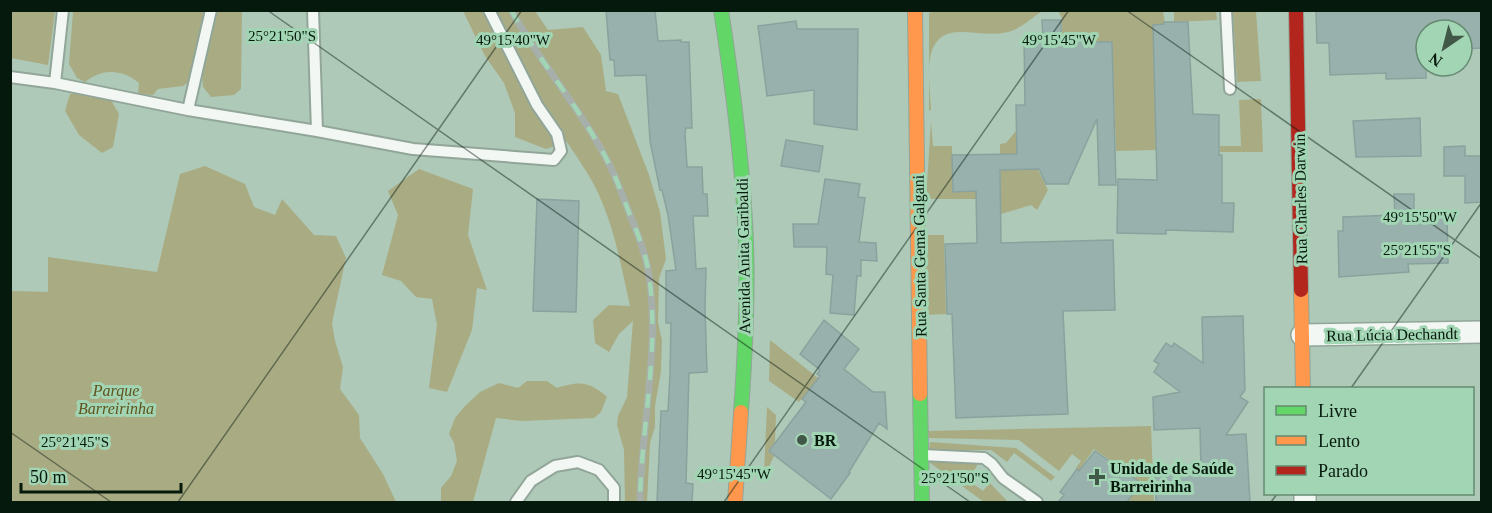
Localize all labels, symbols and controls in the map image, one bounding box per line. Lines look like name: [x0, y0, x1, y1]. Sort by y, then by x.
north arrow: [1414, 18, 1474, 78]
text: 25°21'50"S: [248, 28, 316, 44]
text: 49°15'40"W: [476, 32, 551, 48]
text: 49°15'45"W: [1022, 32, 1097, 48]
text: N: [1426, 49, 1445, 70]
street label: Rua Charles Darwin: [1291, 134, 1310, 264]
street label: Rua Santa Gema Galgani: [910, 174, 930, 337]
street label: Avenida Anita Garibaldi: [734, 177, 753, 334]
text: 49°15'50"W: [1383, 209, 1458, 225]
text: 25°21'55"S: [1383, 242, 1451, 258]
street label: Rua Lúcia Dechandt: [1326, 325, 1458, 344]
park label: Parque Barreirinha: [78, 382, 154, 417]
legend: [1264, 387, 1474, 495]
text: Livre: [1318, 401, 1357, 421]
text: Lento: [1318, 431, 1360, 451]
place label: BR: [814, 432, 837, 449]
marker: BR: [795, 433, 809, 447]
text: 25°21'45"S: [41, 434, 109, 450]
scale bar: [21, 456, 182, 494]
place label: Unidade de Saúde Barreirinha: [1110, 460, 1234, 495]
text: Parado: [1318, 461, 1368, 481]
text: 49°15'45"W: [697, 466, 772, 482]
text: 50 m: [30, 467, 67, 487]
marker: Unidade de Saúde Barreirinha: [1088, 468, 1106, 486]
text: 25°21'50"S: [921, 470, 989, 486]

